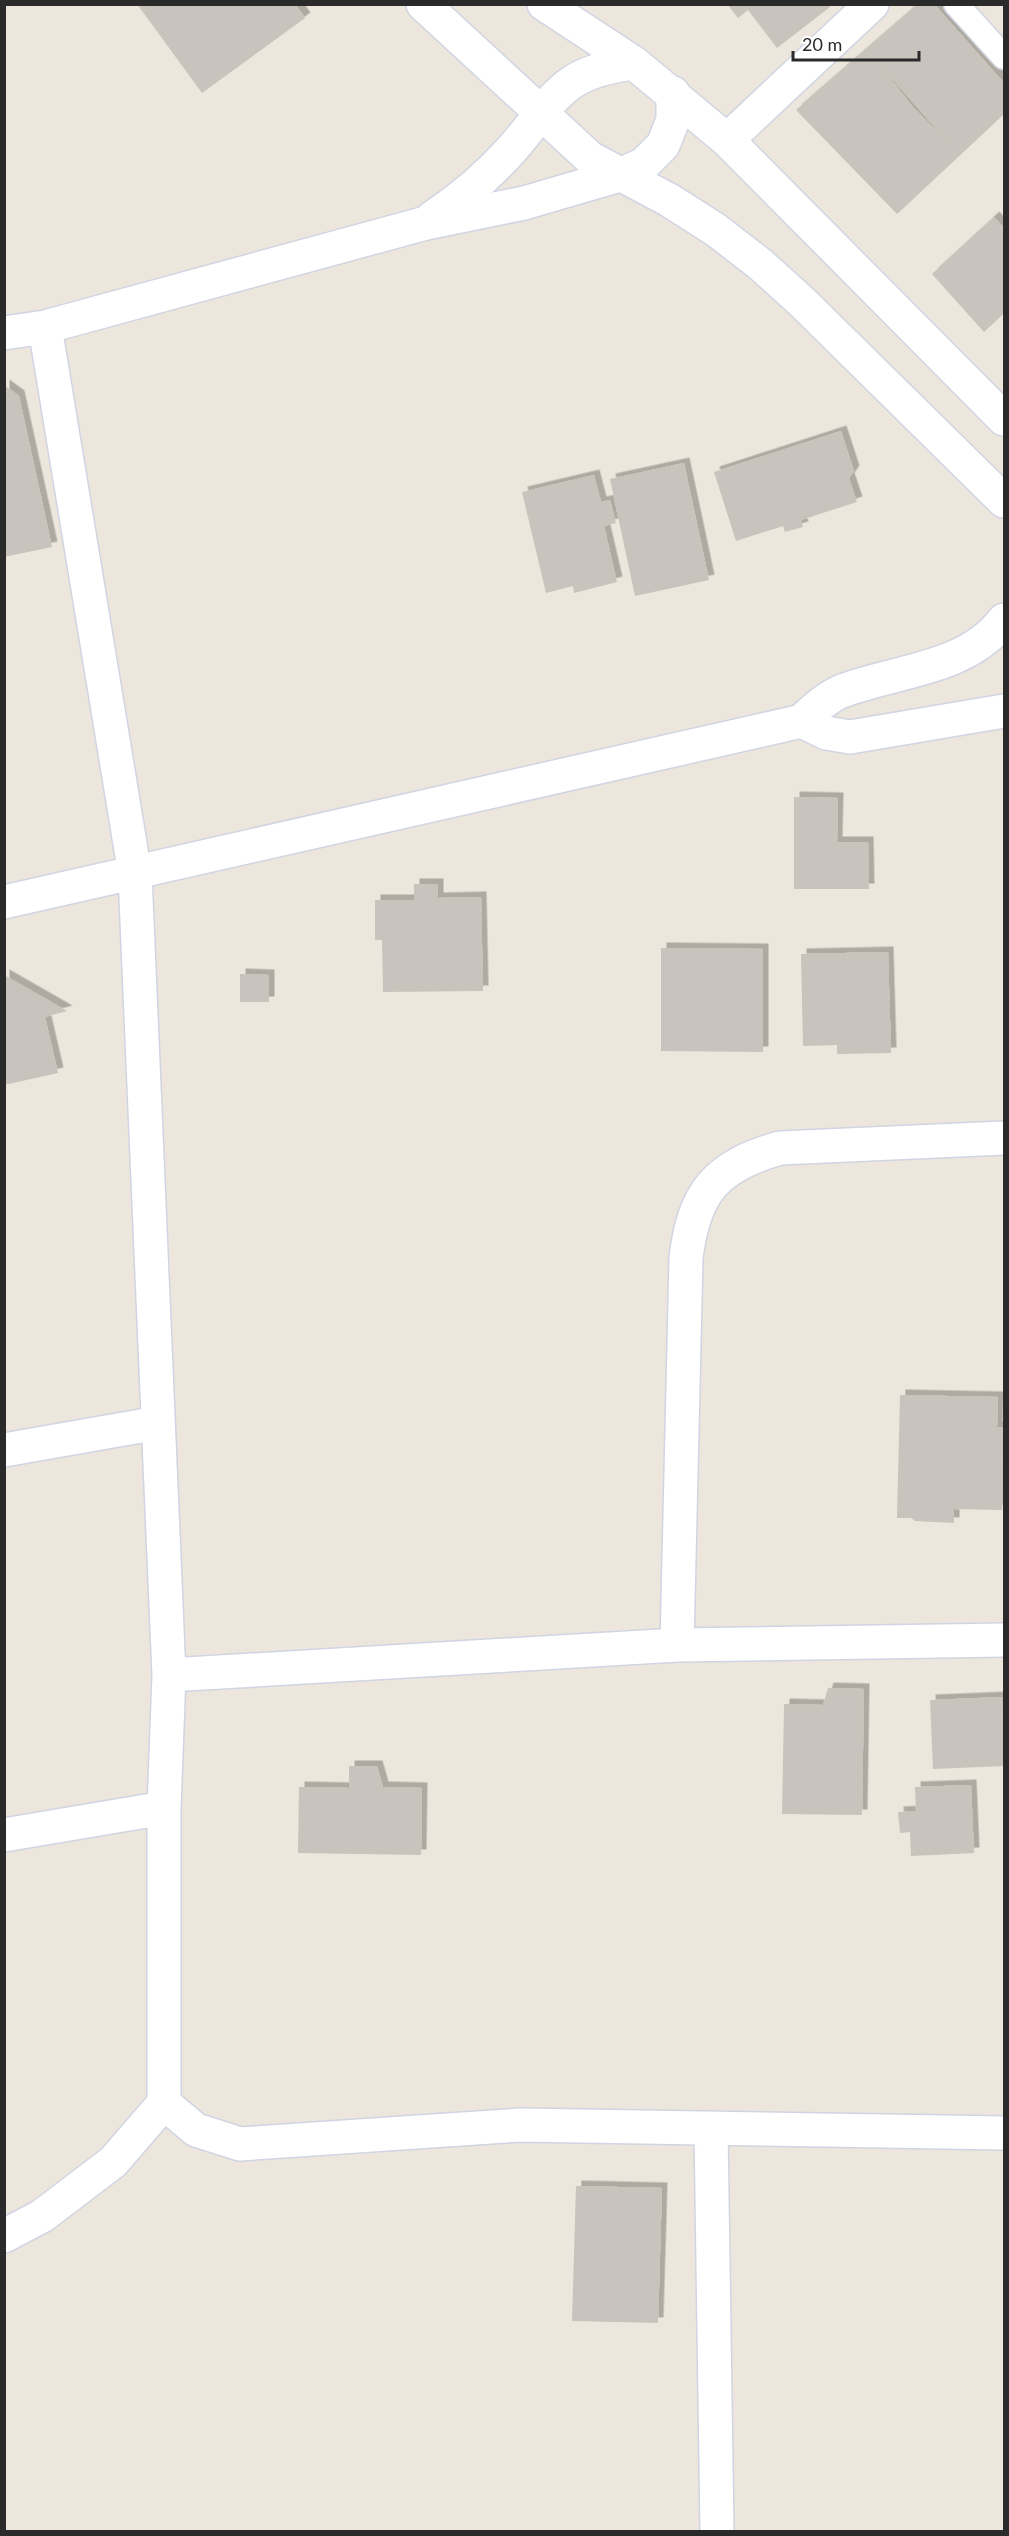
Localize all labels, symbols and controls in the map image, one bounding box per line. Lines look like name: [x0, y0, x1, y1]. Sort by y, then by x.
scale bar: [793, 24, 919, 62]
text: 20 m: [802, 33, 842, 55]

